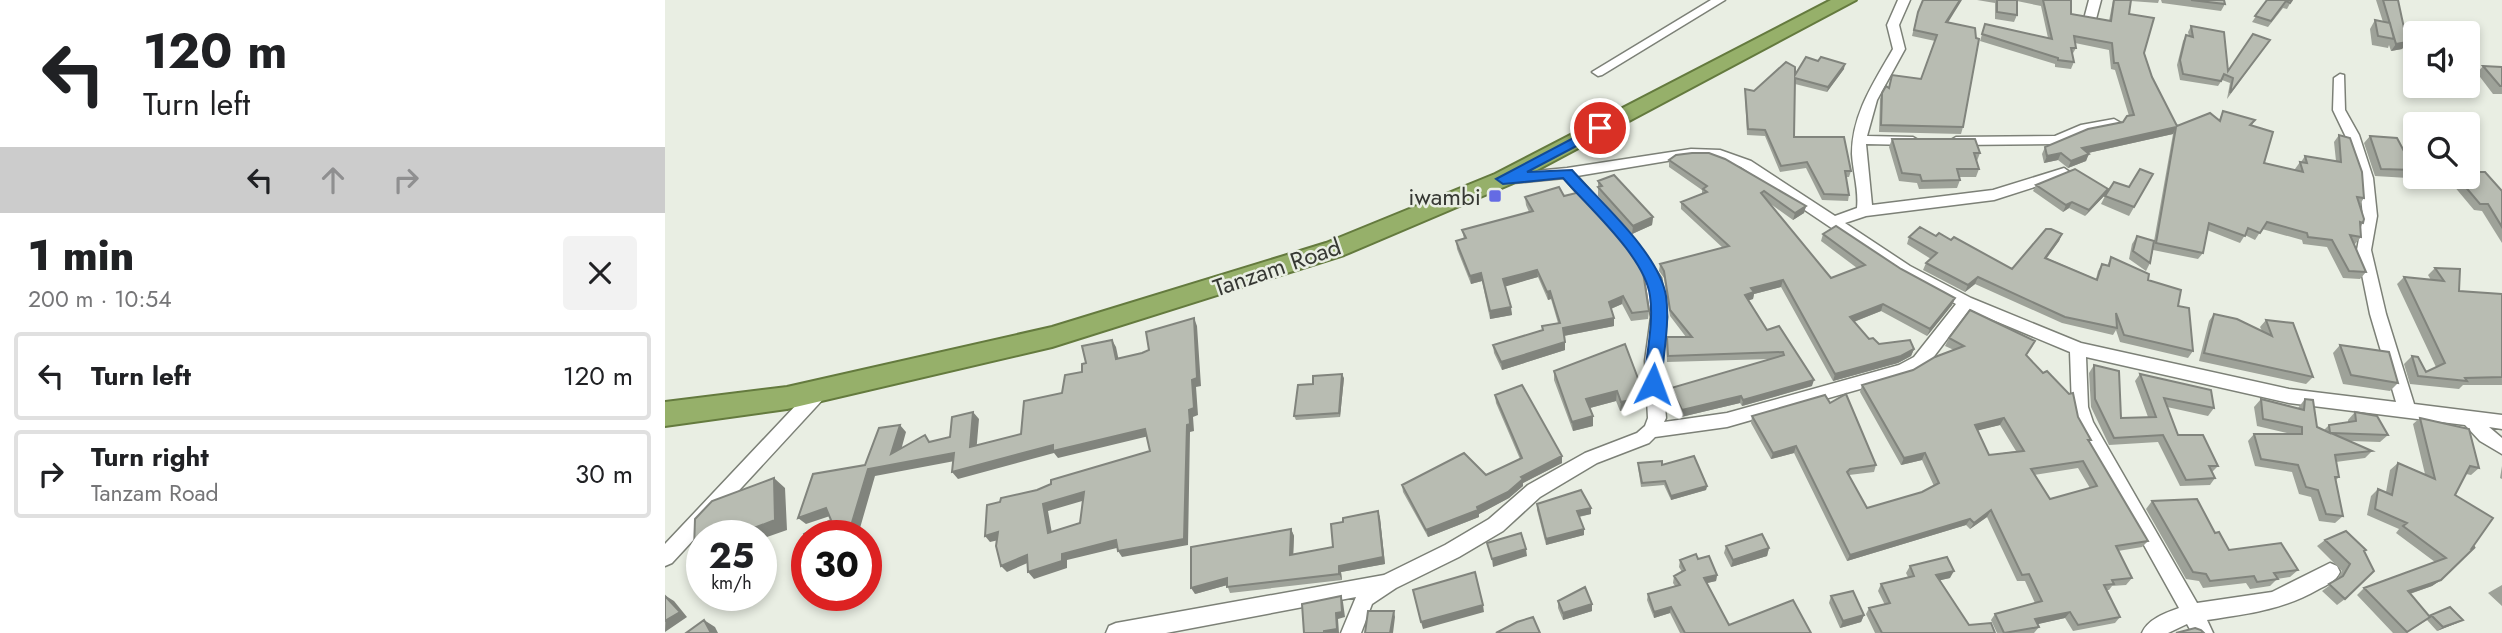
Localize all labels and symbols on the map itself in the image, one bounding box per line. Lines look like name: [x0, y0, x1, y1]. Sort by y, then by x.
pin: [1570, 98, 1630, 158]
place label: iwambi: [1408, 179, 1481, 214]
marker: iwambi: [1487, 188, 1503, 204]
street label: Tanzam Road: [1208, 229, 1346, 305]
position arrow: [1616, 347, 1690, 421]
speed limit sign: 30: [791, 520, 882, 611]

